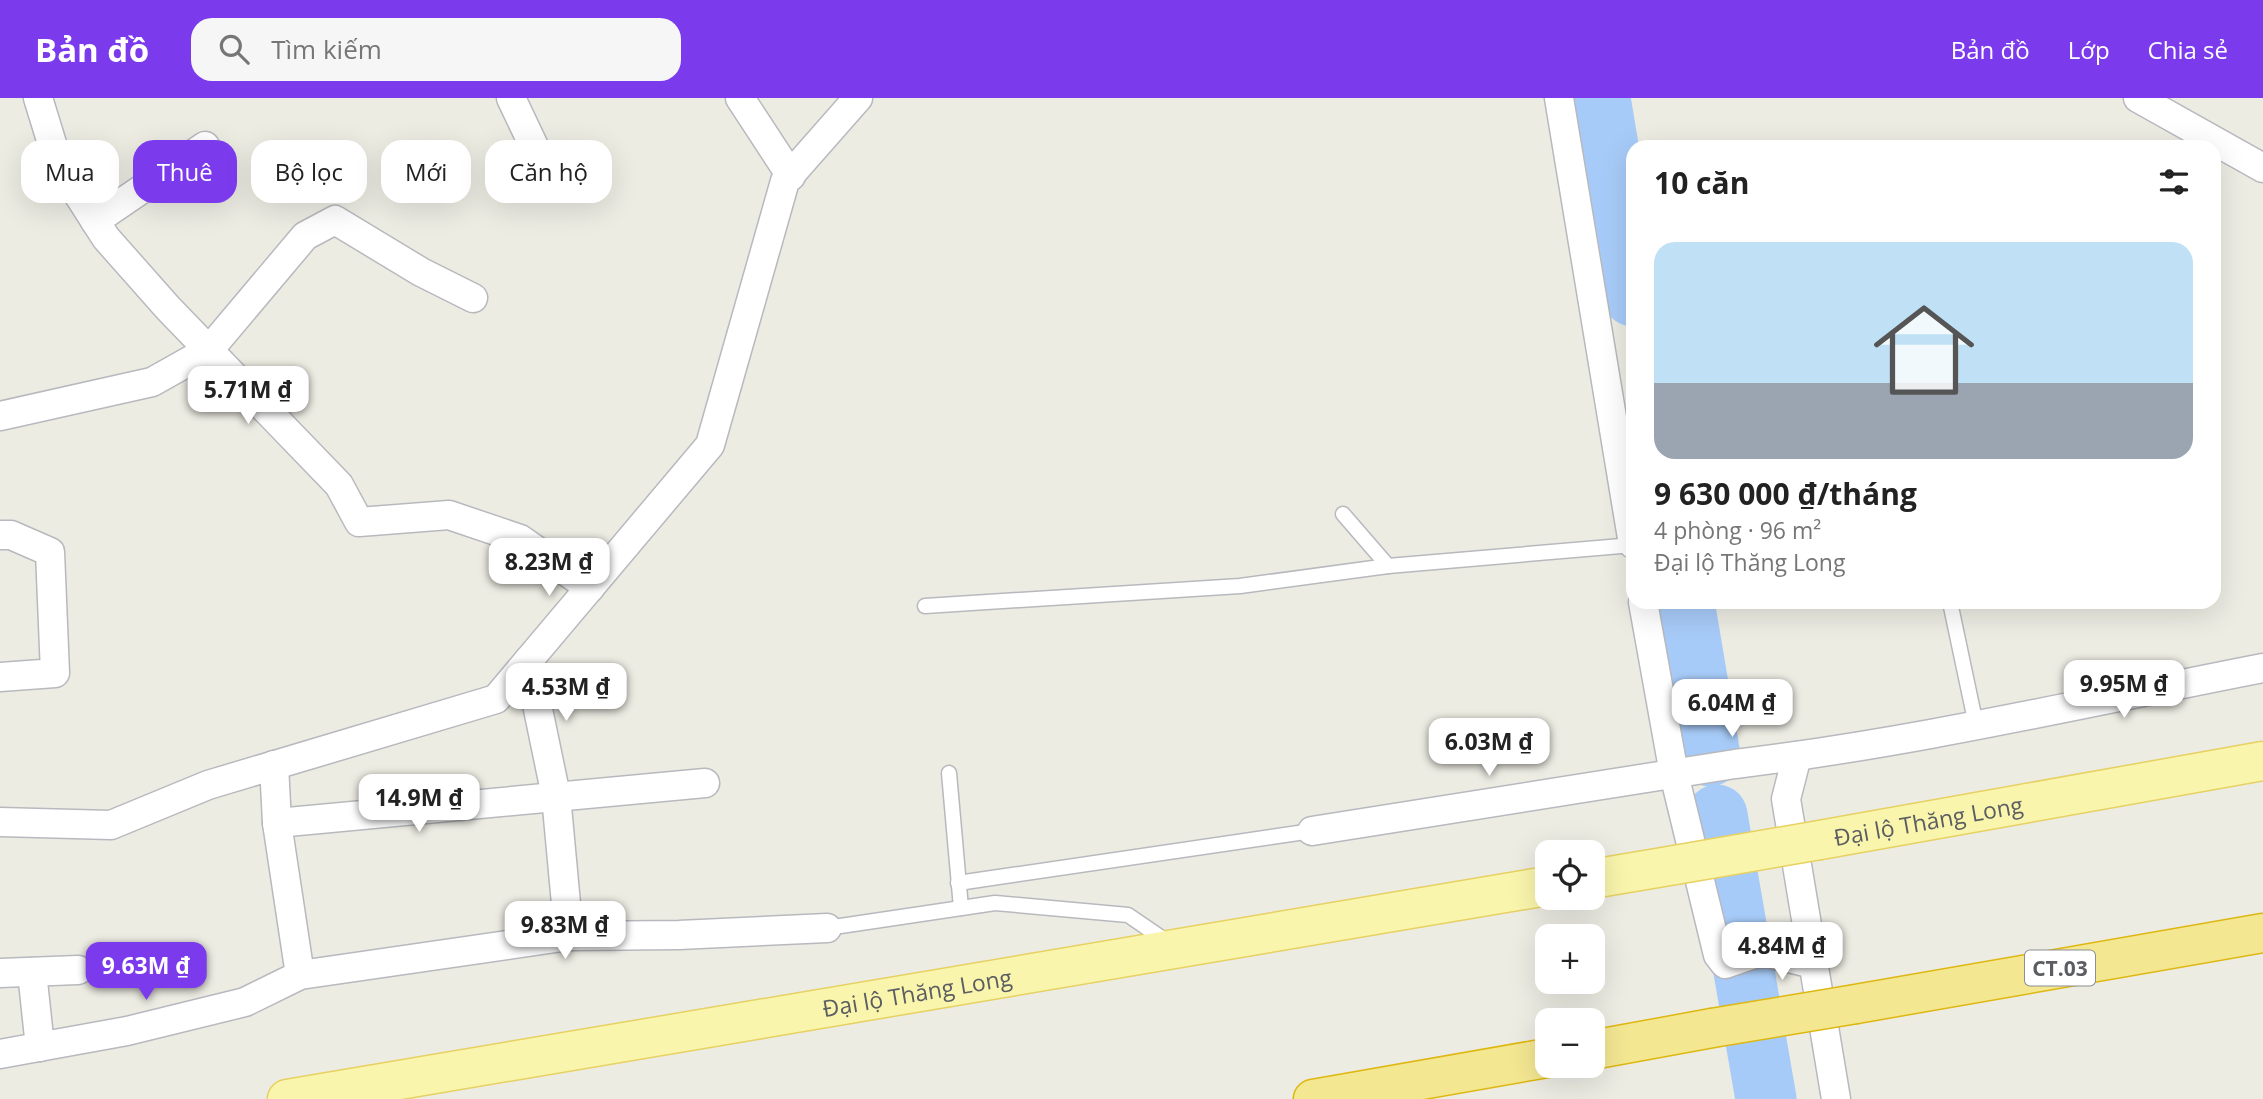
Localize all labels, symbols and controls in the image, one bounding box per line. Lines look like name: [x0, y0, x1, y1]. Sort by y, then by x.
search box: [191, 18, 681, 81]
text: Bản đồ: [35, 27, 149, 72]
icon: search: [215, 30, 253, 68]
text: Tìm kiếm: [271, 31, 382, 67]
text: Bản đồ: [1951, 33, 2030, 66]
text: Lớp: [2068, 33, 2110, 66]
text: Chia sẻ: [2148, 33, 2228, 66]
chip: Mua: [21, 140, 119, 203]
chip: Thuê: [133, 140, 237, 203]
chip: Bộ lọc: [251, 140, 367, 203]
chip: Mới: [381, 140, 471, 203]
chip: Căn hộ: [485, 140, 612, 203]
text: 10 căn: [1654, 162, 1749, 203]
icon: filters: [2155, 163, 2193, 201]
icon: home: [1861, 287, 1987, 413]
pin: 5.71M ₫: [183, 366, 313, 426]
text: 5.71M ₫: [204, 373, 292, 405]
text: 9 630 000 ₫/tháng: [1654, 473, 1917, 514]
text: 4 phòng · 96 m²: [1654, 514, 1821, 546]
pin: 8.23M ₫: [484, 538, 614, 598]
text: 8.23M ₫: [505, 545, 593, 577]
text: Đại lộ Thăng Long: [1654, 546, 1845, 578]
pin: 9.95M ₫: [2059, 660, 2189, 720]
pin: 4.53M ₫: [501, 664, 631, 723]
text: 9.95M ₫: [2080, 667, 2168, 699]
text: 4.53M ₫: [522, 670, 610, 702]
pin: 6.04M ₫: [1667, 680, 1797, 739]
text: 6.04M ₫: [1688, 686, 1776, 718]
pin: 6.03M ₫: [1424, 718, 1554, 778]
text: 6.03M ₫: [1445, 725, 1533, 757]
pin: 14.9M ₫: [354, 774, 484, 834]
text: 14.9M ₫: [375, 781, 463, 813]
street label: Đại lộ Thăng Long: [1831, 788, 2026, 853]
map controls: [1535, 840, 1605, 1078]
button: locate: [1535, 840, 1605, 910]
pin: 9.83M ₫: [500, 902, 630, 961]
text: 9.83M ₫: [521, 908, 609, 940]
pin: 4.84M ₫: [1717, 922, 1847, 982]
button: +: [1535, 924, 1605, 994]
text: 4.84M ₫: [1738, 929, 1826, 961]
pin: 9.63M ₫: [81, 942, 211, 1002]
text: 9.63M ₫: [102, 949, 190, 981]
road number: CT.03: [2025, 950, 2095, 986]
street label: Đại lộ Thăng Long: [820, 961, 1015, 1024]
button: −: [1535, 1008, 1605, 1078]

